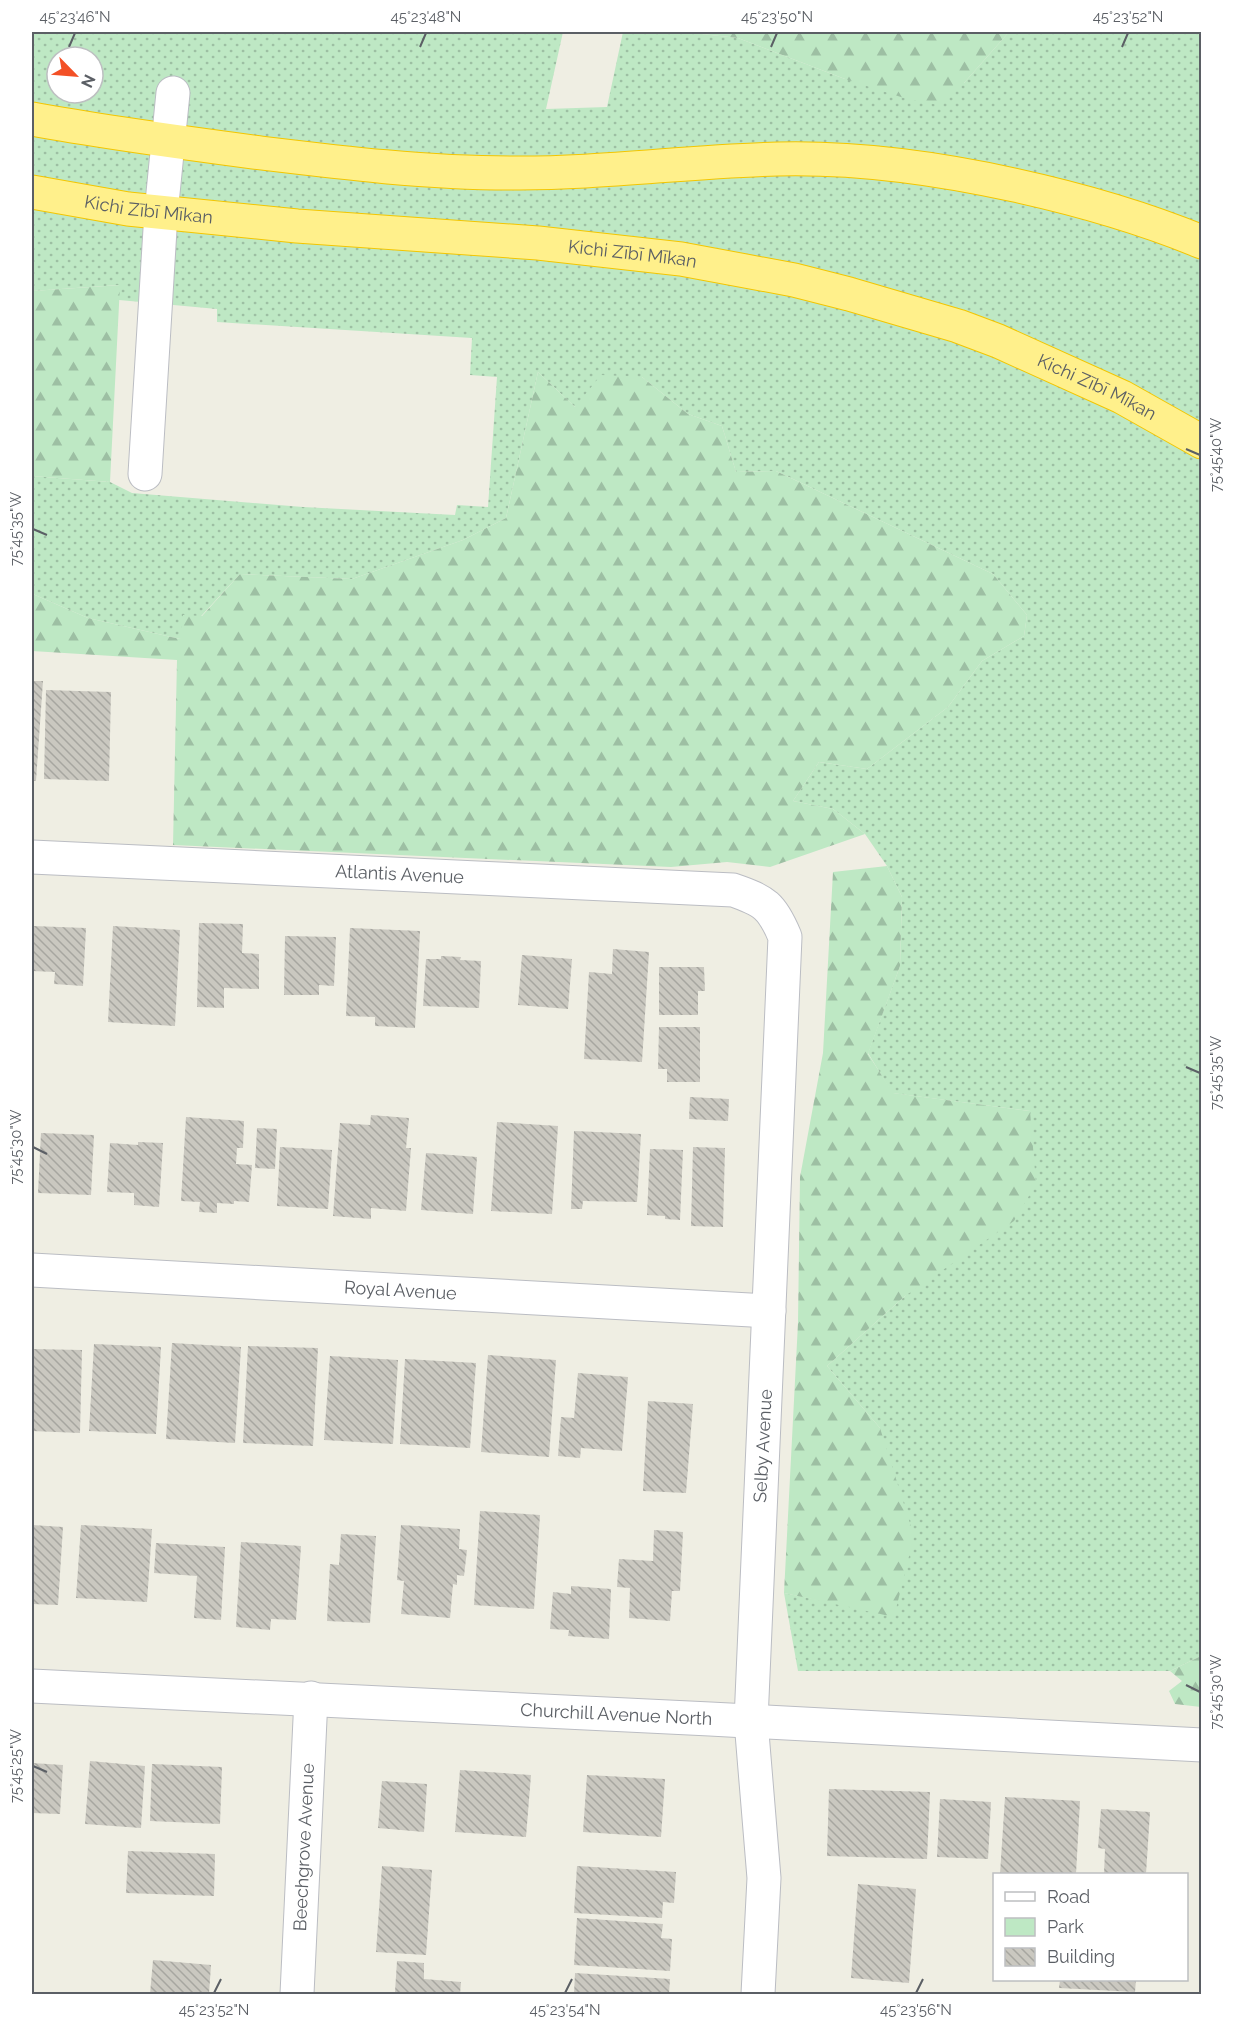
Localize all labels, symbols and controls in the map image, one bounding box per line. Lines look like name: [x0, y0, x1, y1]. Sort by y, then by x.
text: 45°23'46"N: [39, 8, 111, 26]
text: 45°23'48"N: [391, 8, 461, 26]
text: 45°23'50"N: [741, 8, 813, 26]
text: 45°23'52"N: [1093, 8, 1163, 26]
north arrow: [45, 45, 105, 105]
text: N: [77, 72, 99, 91]
street label: Kichi Zībī Mīkan: [83, 190, 214, 227]
street label: Kichi Zībī Mīkan: [567, 235, 699, 272]
street label: Kichi Zībī Mīkan: [1034, 349, 1160, 424]
text: 75°45'40"W: [1207, 418, 1225, 492]
text: 75°45'35"W: [7, 492, 25, 566]
street label: Atlantis Avenue: [335, 860, 465, 887]
text: 75°45'35"W: [1207, 1036, 1225, 1110]
text: 75°45'30"W: [7, 1109, 25, 1185]
street label: Royal Avenue: [344, 1276, 458, 1304]
street label: Selby Avenue: [749, 1388, 776, 1503]
text: 75°45'30"W: [1207, 1654, 1225, 1730]
street label: Churchill Avenue North: [520, 1699, 713, 1729]
text: 75°45'25"W: [7, 1729, 25, 1803]
street label: Beechgrove Avenue: [289, 1762, 318, 1932]
legend: [993, 1873, 1188, 1981]
text: Road: [1047, 1886, 1090, 1907]
text: Park: [1047, 1916, 1084, 1937]
text: Building: [1047, 1946, 1115, 1967]
text: 45°23'52"N: [179, 2001, 249, 2019]
text: 45°23'54"N: [529, 2001, 601, 2019]
text: 45°23'56"N: [880, 2001, 952, 2019]

